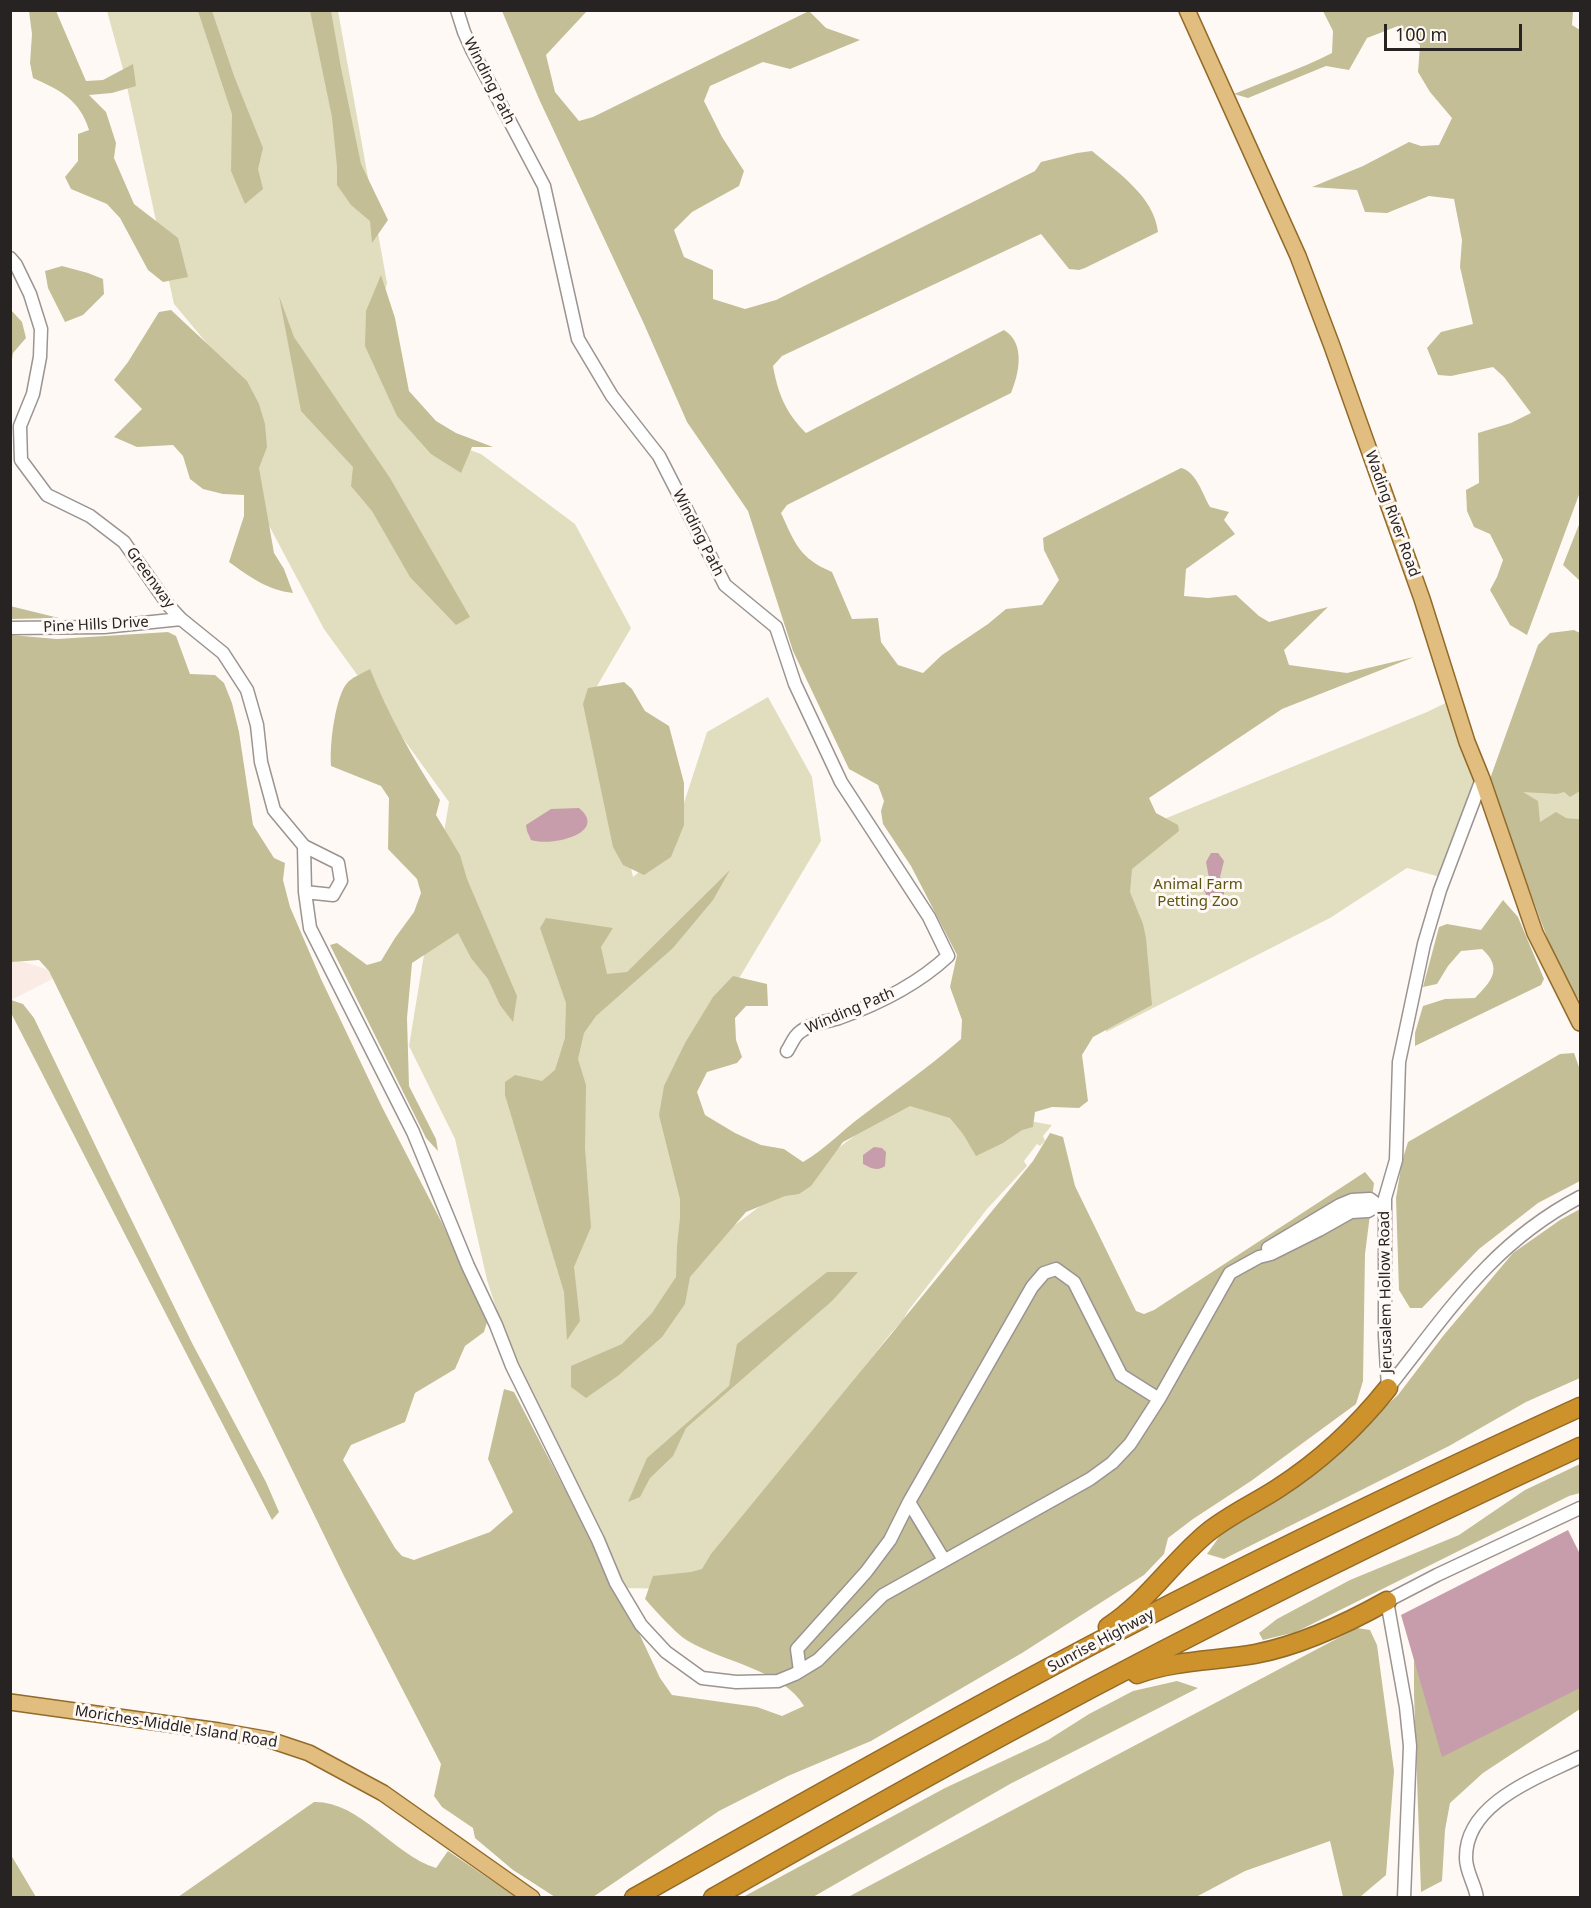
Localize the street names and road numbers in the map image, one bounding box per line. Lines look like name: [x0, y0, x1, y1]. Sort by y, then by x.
street label: Winding Path: [459, 35, 519, 127]
street label: Wading River Road: [1361, 448, 1423, 580]
street label: Winding Path: [668, 487, 728, 579]
street label: Greenway: [122, 544, 178, 612]
street label: Pine Hills Drive: [43, 613, 149, 637]
street label: Winding Path: [803, 984, 897, 1038]
street label: Jerusalem Hollow Road: [1376, 1211, 1396, 1373]
street label: Sunrise Highway: [1045, 1605, 1157, 1677]
street label: Moriches-Middle Island Road: [73, 1702, 279, 1752]

